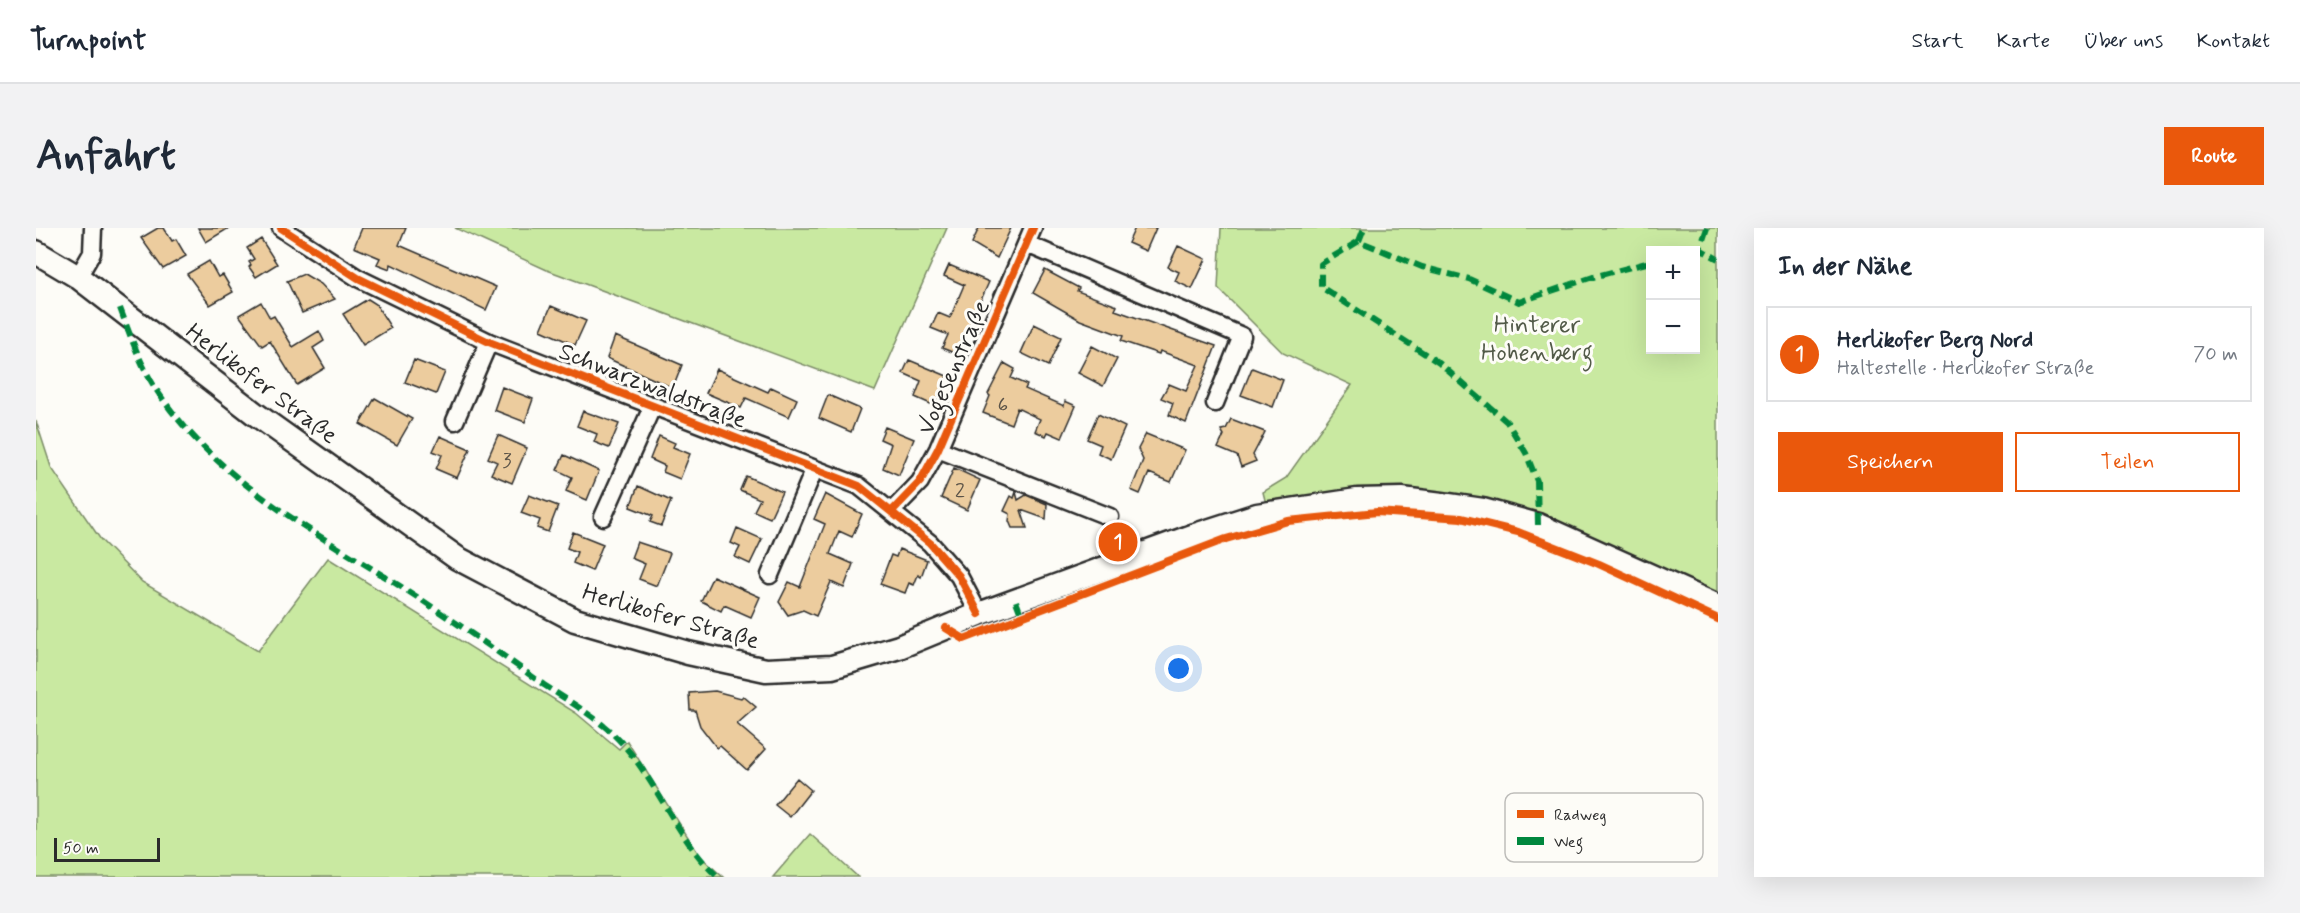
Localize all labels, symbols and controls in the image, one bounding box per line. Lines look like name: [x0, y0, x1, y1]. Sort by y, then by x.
text: Turnpoint: [30, 23, 146, 60]
text: Start: [1912, 27, 1964, 55]
text: Karte: [1997, 27, 2050, 55]
text: Über uns: [2083, 27, 2163, 55]
text: Kontakt: [2196, 27, 2270, 55]
button: Route: [2164, 127, 2264, 185]
text: Anfahrt: [36, 129, 176, 184]
map controls: [1646, 246, 1700, 354]
button: +: [1646, 246, 1700, 300]
text: In der Nähe: [1778, 250, 1912, 284]
street label: Vogesenstraße: [911, 295, 1001, 441]
button: −: [1646, 300, 1700, 354]
park label: Hinterer Hohenberg: [1481, 310, 1593, 372]
street label: Herlikofer Straße: [179, 317, 343, 452]
text: Herlikofer Berg Nord: [1837, 327, 2033, 355]
street label: Schwarzwaldstraße: [554, 336, 751, 437]
text: 1: [1795, 341, 1804, 368]
text: 70 m: [2193, 341, 2238, 368]
text: Haltestelle · Herlikofer Straße: [1837, 355, 2094, 382]
house number: 6: [998, 391, 1008, 419]
button: Speichern: [1778, 432, 2003, 492]
button: Teilen: [2015, 432, 2240, 492]
house number: 3: [502, 447, 512, 475]
house number: 2: [955, 477, 965, 505]
pin: 1: [1098, 520, 1138, 564]
street label: Herlikofer Straße: [579, 577, 763, 658]
your location: [1164, 654, 1193, 683]
legend: [1505, 793, 1703, 862]
text: Radweg: [1554, 805, 1606, 826]
text: Weg: [1554, 832, 1583, 854]
scale bar: [54, 835, 160, 862]
text: 50 m: [63, 838, 99, 859]

